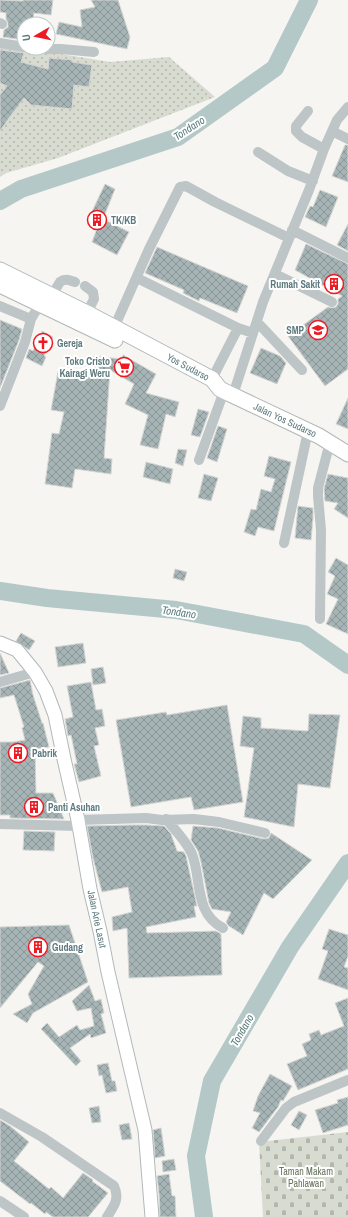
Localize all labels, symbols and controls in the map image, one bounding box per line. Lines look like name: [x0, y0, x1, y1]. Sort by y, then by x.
north arrow: [16, 16, 56, 56]
text: U: [19, 33, 34, 42]
water label: Tondano: [171, 113, 207, 143]
building icon: TK/KB: [86, 209, 108, 231]
place label: TK/KB: [111, 214, 136, 227]
building icon: Rumah Sakit: [323, 273, 345, 295]
place label: Rumah Sakit: [270, 278, 320, 291]
school or university icon: SMP: [307, 319, 329, 341]
place label: SMP: [286, 324, 305, 337]
church icon: Gereja: [32, 332, 54, 354]
place label: Gereja: [57, 337, 83, 350]
street label: Yos Sudarso: [165, 350, 212, 384]
place label: Toko Cristo Kairagi Weru: [60, 355, 110, 380]
supermarket icon: Toko Cristo Kairagi Weru: [113, 356, 135, 378]
street label: Jalan Yos Sudarso: [251, 400, 319, 440]
water label: Tondano: [161, 603, 197, 621]
building icon: Pabrik: [7, 742, 29, 764]
place label: Pabrik: [32, 747, 58, 760]
building icon: Panti Asuhan: [23, 796, 45, 818]
place label: Panti Asuhan: [48, 801, 100, 814]
street label: Jalan Arie Lasut: [85, 889, 110, 950]
building icon: Gudang: [27, 936, 49, 958]
place label: Gudang: [52, 941, 83, 954]
water label: Tondano: [227, 1012, 257, 1048]
park label: Taman Makam Pahlawan: [279, 1165, 333, 1190]

